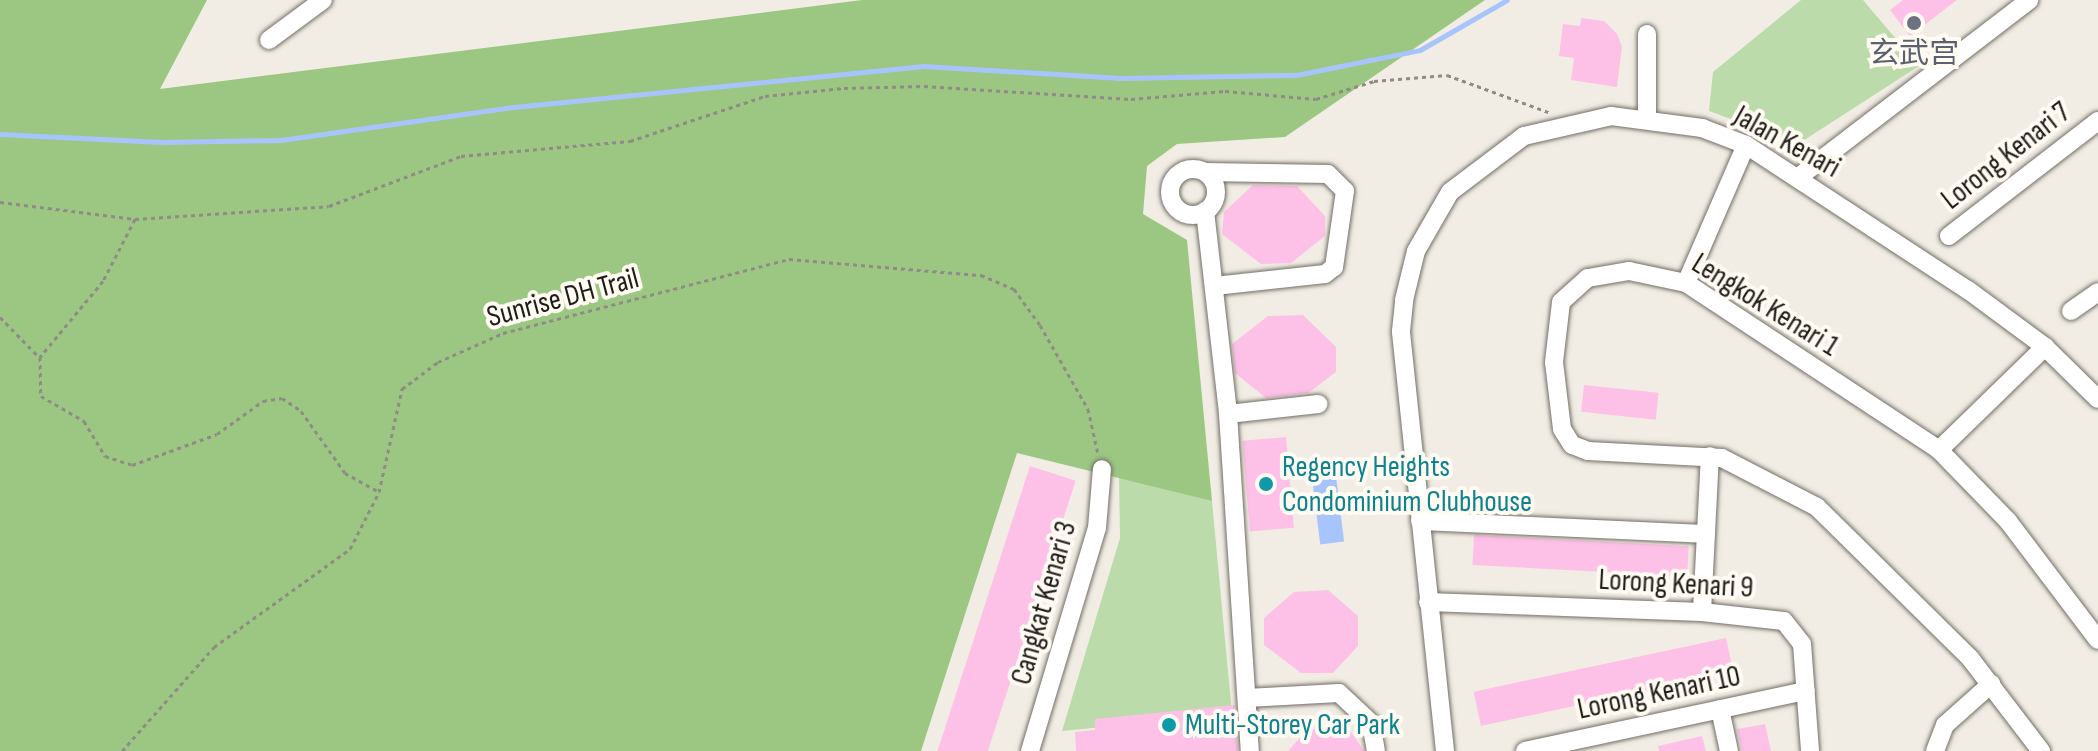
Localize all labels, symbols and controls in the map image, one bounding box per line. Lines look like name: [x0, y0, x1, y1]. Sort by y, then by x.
marker: 玄武宫: [1905, 14, 1923, 32]
place label: 玄武宫: [1869, 36, 1959, 72]
street label: Lorong Kenari 7: [1934, 94, 2078, 218]
street label: Jalan Kenari: [1727, 98, 1847, 186]
street label: Lengkok Kenari 1: [1685, 246, 1845, 364]
street label: Sunrise DH Trail: [483, 260, 643, 336]
place label: Regency Heights Condominium Clubhouse: [1282, 449, 1532, 520]
marker: Regency Heights Condominium Clubhouse: [1257, 475, 1275, 493]
street label: Cangkat Kenari 3: [1003, 517, 1085, 689]
street label: Lorong Kenari 9: [1598, 562, 1754, 606]
street label: Lorong Kenari 10: [1574, 658, 1744, 728]
place label: Multi-Storey Car Park: [1185, 707, 1400, 743]
marker: Multi-Storey Car Park: [1160, 716, 1178, 734]

